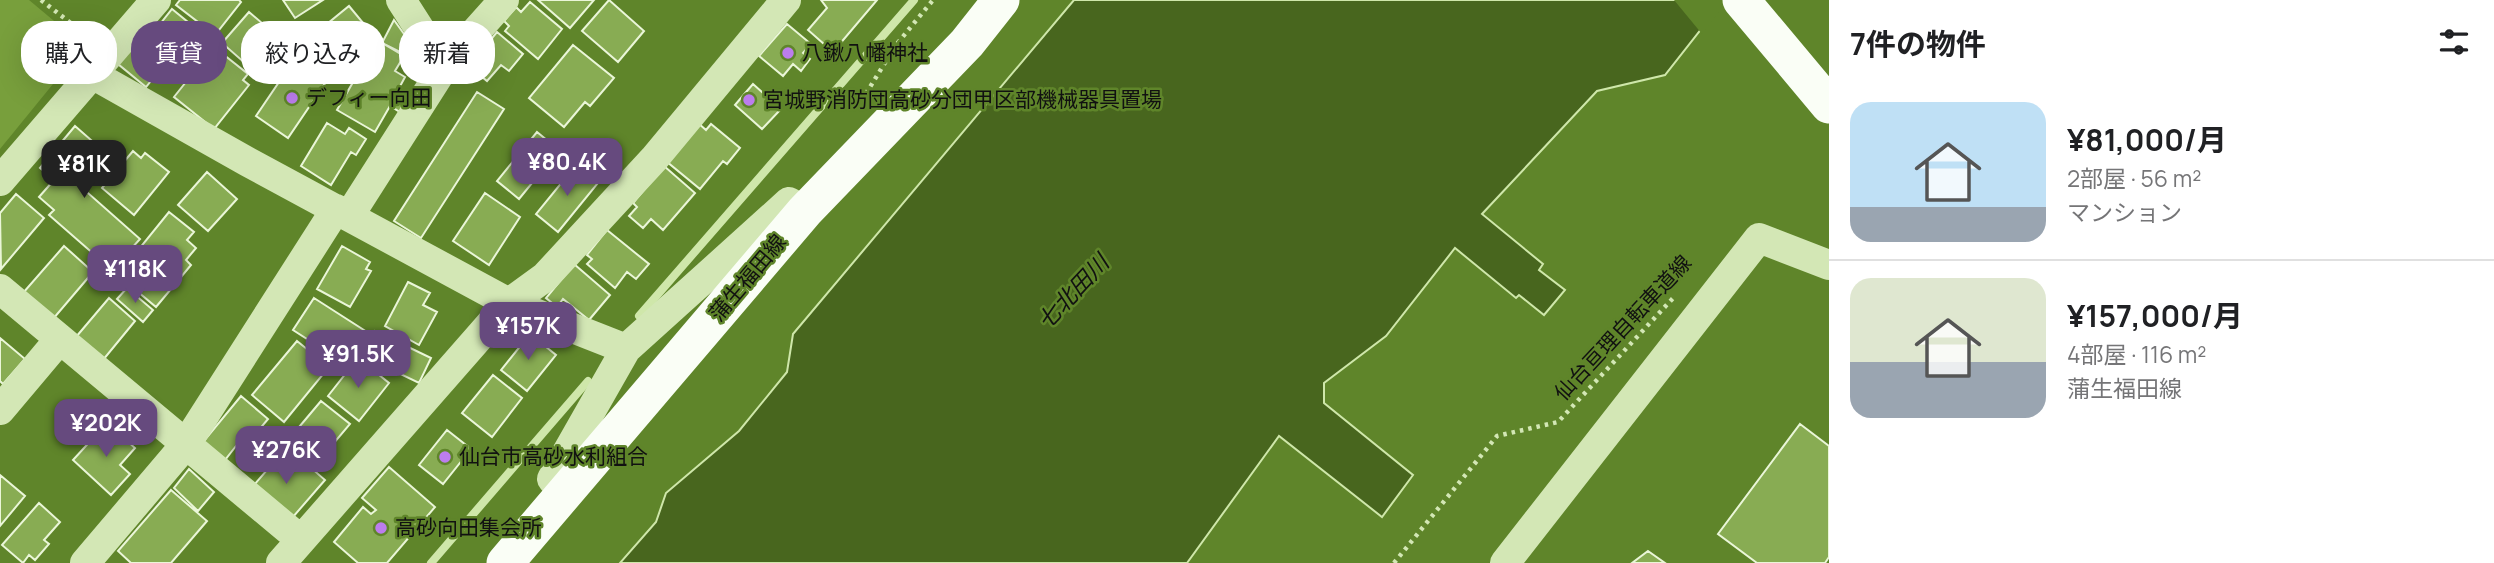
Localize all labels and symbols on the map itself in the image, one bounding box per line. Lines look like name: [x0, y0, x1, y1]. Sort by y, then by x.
place label: 八鍬八幡神社: [802, 38, 928, 66]
marker: 八鍬八幡神社: [780, 45, 796, 61]
place label: デフィー向田: [306, 83, 432, 111]
place label: 宮城野消防団高砂分団甲区部機械器具置場: [763, 85, 1162, 113]
marker: デフィー向田: [284, 90, 300, 106]
marker: 宮城野消防団高砂分団甲区部機械器具置場: [741, 92, 757, 108]
pin: ¥80.4K: [510, 138, 624, 198]
pin: ¥81K: [43, 140, 125, 200]
street label: 蒲生福田線: [703, 228, 792, 327]
water label: 七北田川: [1029, 245, 1117, 336]
pin: ¥118K: [86, 246, 184, 305]
street label: 仙台亘理自転車道線: [1548, 249, 1697, 406]
pin: ¥157K: [479, 302, 577, 362]
pin: ¥91.5K: [301, 330, 415, 390]
pin: ¥202K: [57, 400, 155, 459]
pin: ¥276K: [237, 426, 335, 486]
place label: 仙台市高砂水利組合: [459, 442, 648, 470]
marker: 仙台市高砂水利組合: [437, 449, 453, 465]
place label: 高砂向田集会所: [395, 513, 542, 541]
marker: 高砂向田集会所: [373, 520, 389, 536]

